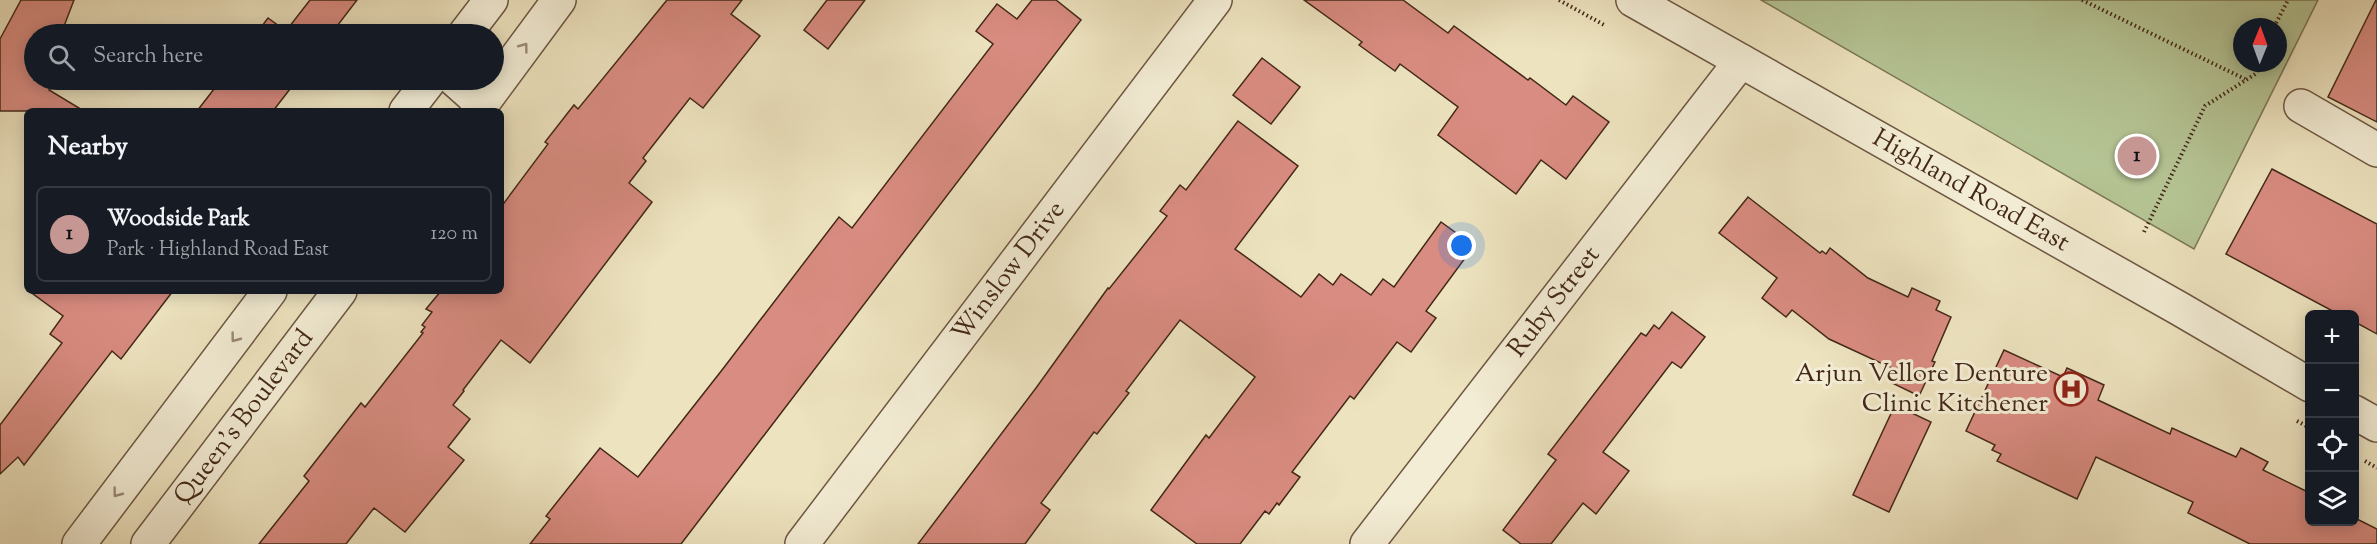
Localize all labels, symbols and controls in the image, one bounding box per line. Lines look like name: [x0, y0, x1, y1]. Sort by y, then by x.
north arrow: [2233, 18, 2287, 72]
search box: [24, 24, 504, 90]
icon: search: [45, 41, 78, 74]
text: Search here: [93, 41, 203, 73]
one-way arrow: [517, 43, 528, 54]
street label: Highland Road East: [1865, 120, 2076, 261]
text: Nearby: [48, 129, 128, 166]
pin: 1: [2118, 134, 2156, 178]
street label: Winslow Drive: [943, 193, 1074, 350]
text: Woodside Park: [107, 204, 250, 236]
text: 1: [66, 220, 73, 249]
text: 120 m: [430, 220, 478, 249]
your location: [1447, 231, 1476, 260]
text: Park · Highland Road East: [107, 236, 329, 265]
street label: Ruby Street: [1499, 239, 1609, 365]
map controls: [2305, 310, 2359, 526]
button: +: [2305, 310, 2359, 364]
street label: Queen's Boulevard: [165, 322, 323, 513]
one-way arrow: [231, 331, 242, 342]
place label: Arjun Vellore Denture Clinic Kitchener: [1795, 356, 2048, 423]
button: −: [2305, 364, 2359, 418]
hospital icon: Arjun Vellore Denture Clinic Kitchener: [2053, 371, 2089, 407]
button: locate: [2305, 418, 2359, 472]
button: layers: [2305, 472, 2359, 526]
one-way arrow: [113, 487, 124, 498]

